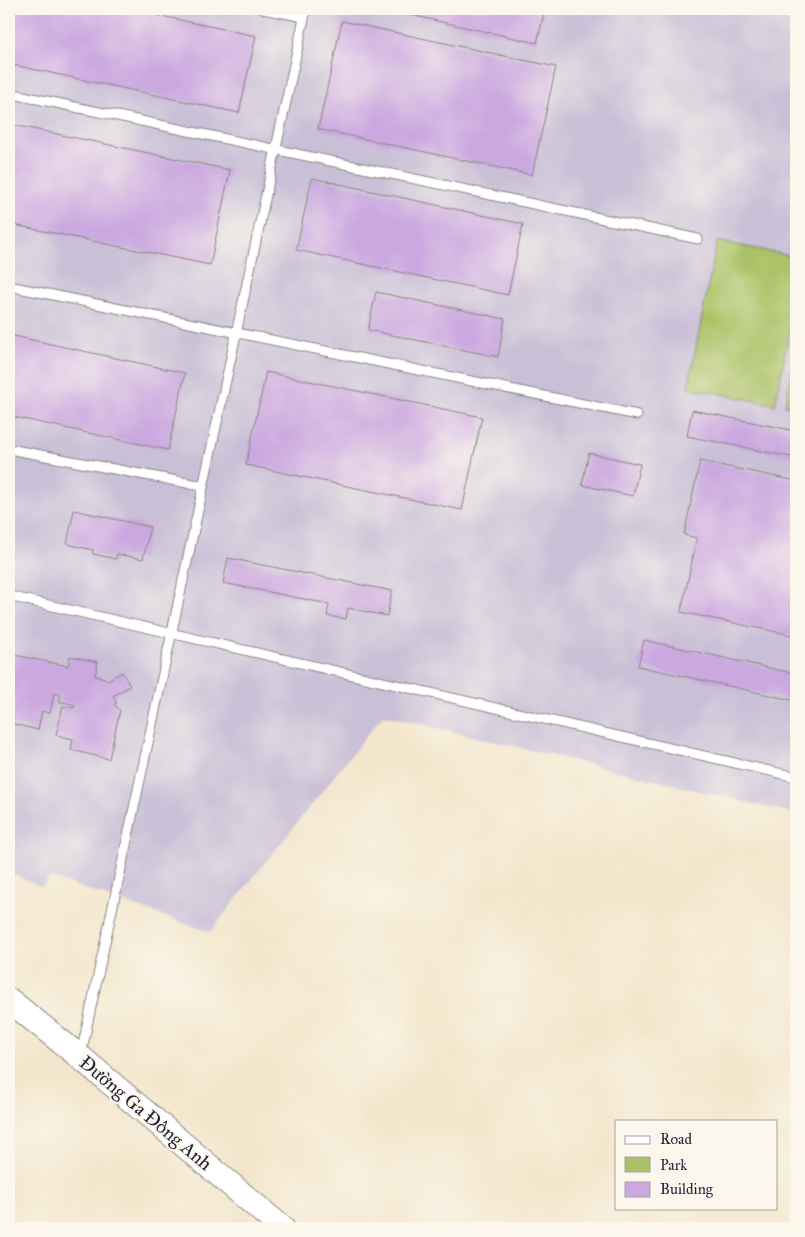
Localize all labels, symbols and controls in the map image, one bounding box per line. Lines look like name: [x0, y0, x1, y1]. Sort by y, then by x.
street label: Đường Ga Đông Anh: [74, 1051, 217, 1176]
legend: [615, 1120, 778, 1210]
text: Road: [660, 1130, 692, 1148]
text: Park: [660, 1156, 687, 1174]
text: Building: [660, 1180, 714, 1198]

